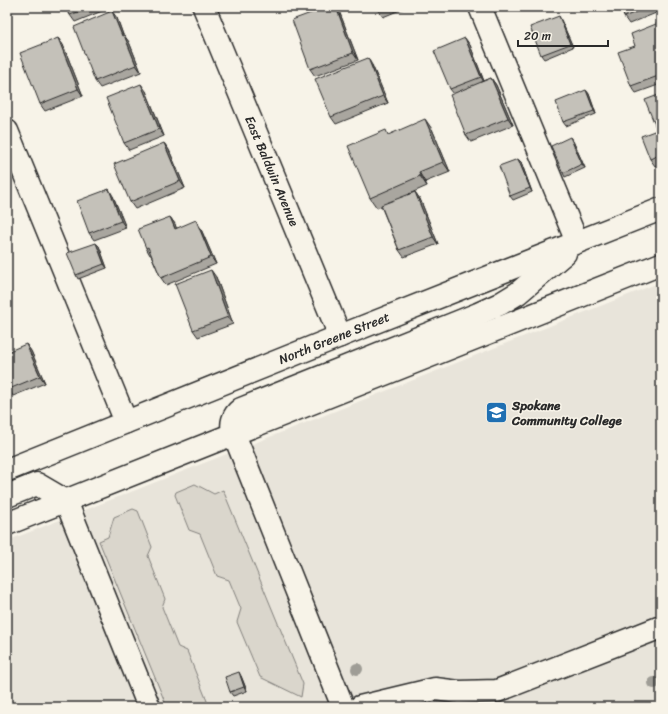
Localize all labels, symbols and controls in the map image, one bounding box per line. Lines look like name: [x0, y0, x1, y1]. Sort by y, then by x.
scale bar: [518, 22, 608, 48]
text: 20 m: [524, 25, 551, 47]
street label: East Baldwin Avenue: [238, 112, 306, 230]
street label: North Greene Street: [275, 305, 393, 371]
place label: Spokane Community College: [511, 394, 622, 432]
school or university icon: Spokane Community College: [484, 399, 510, 425]

